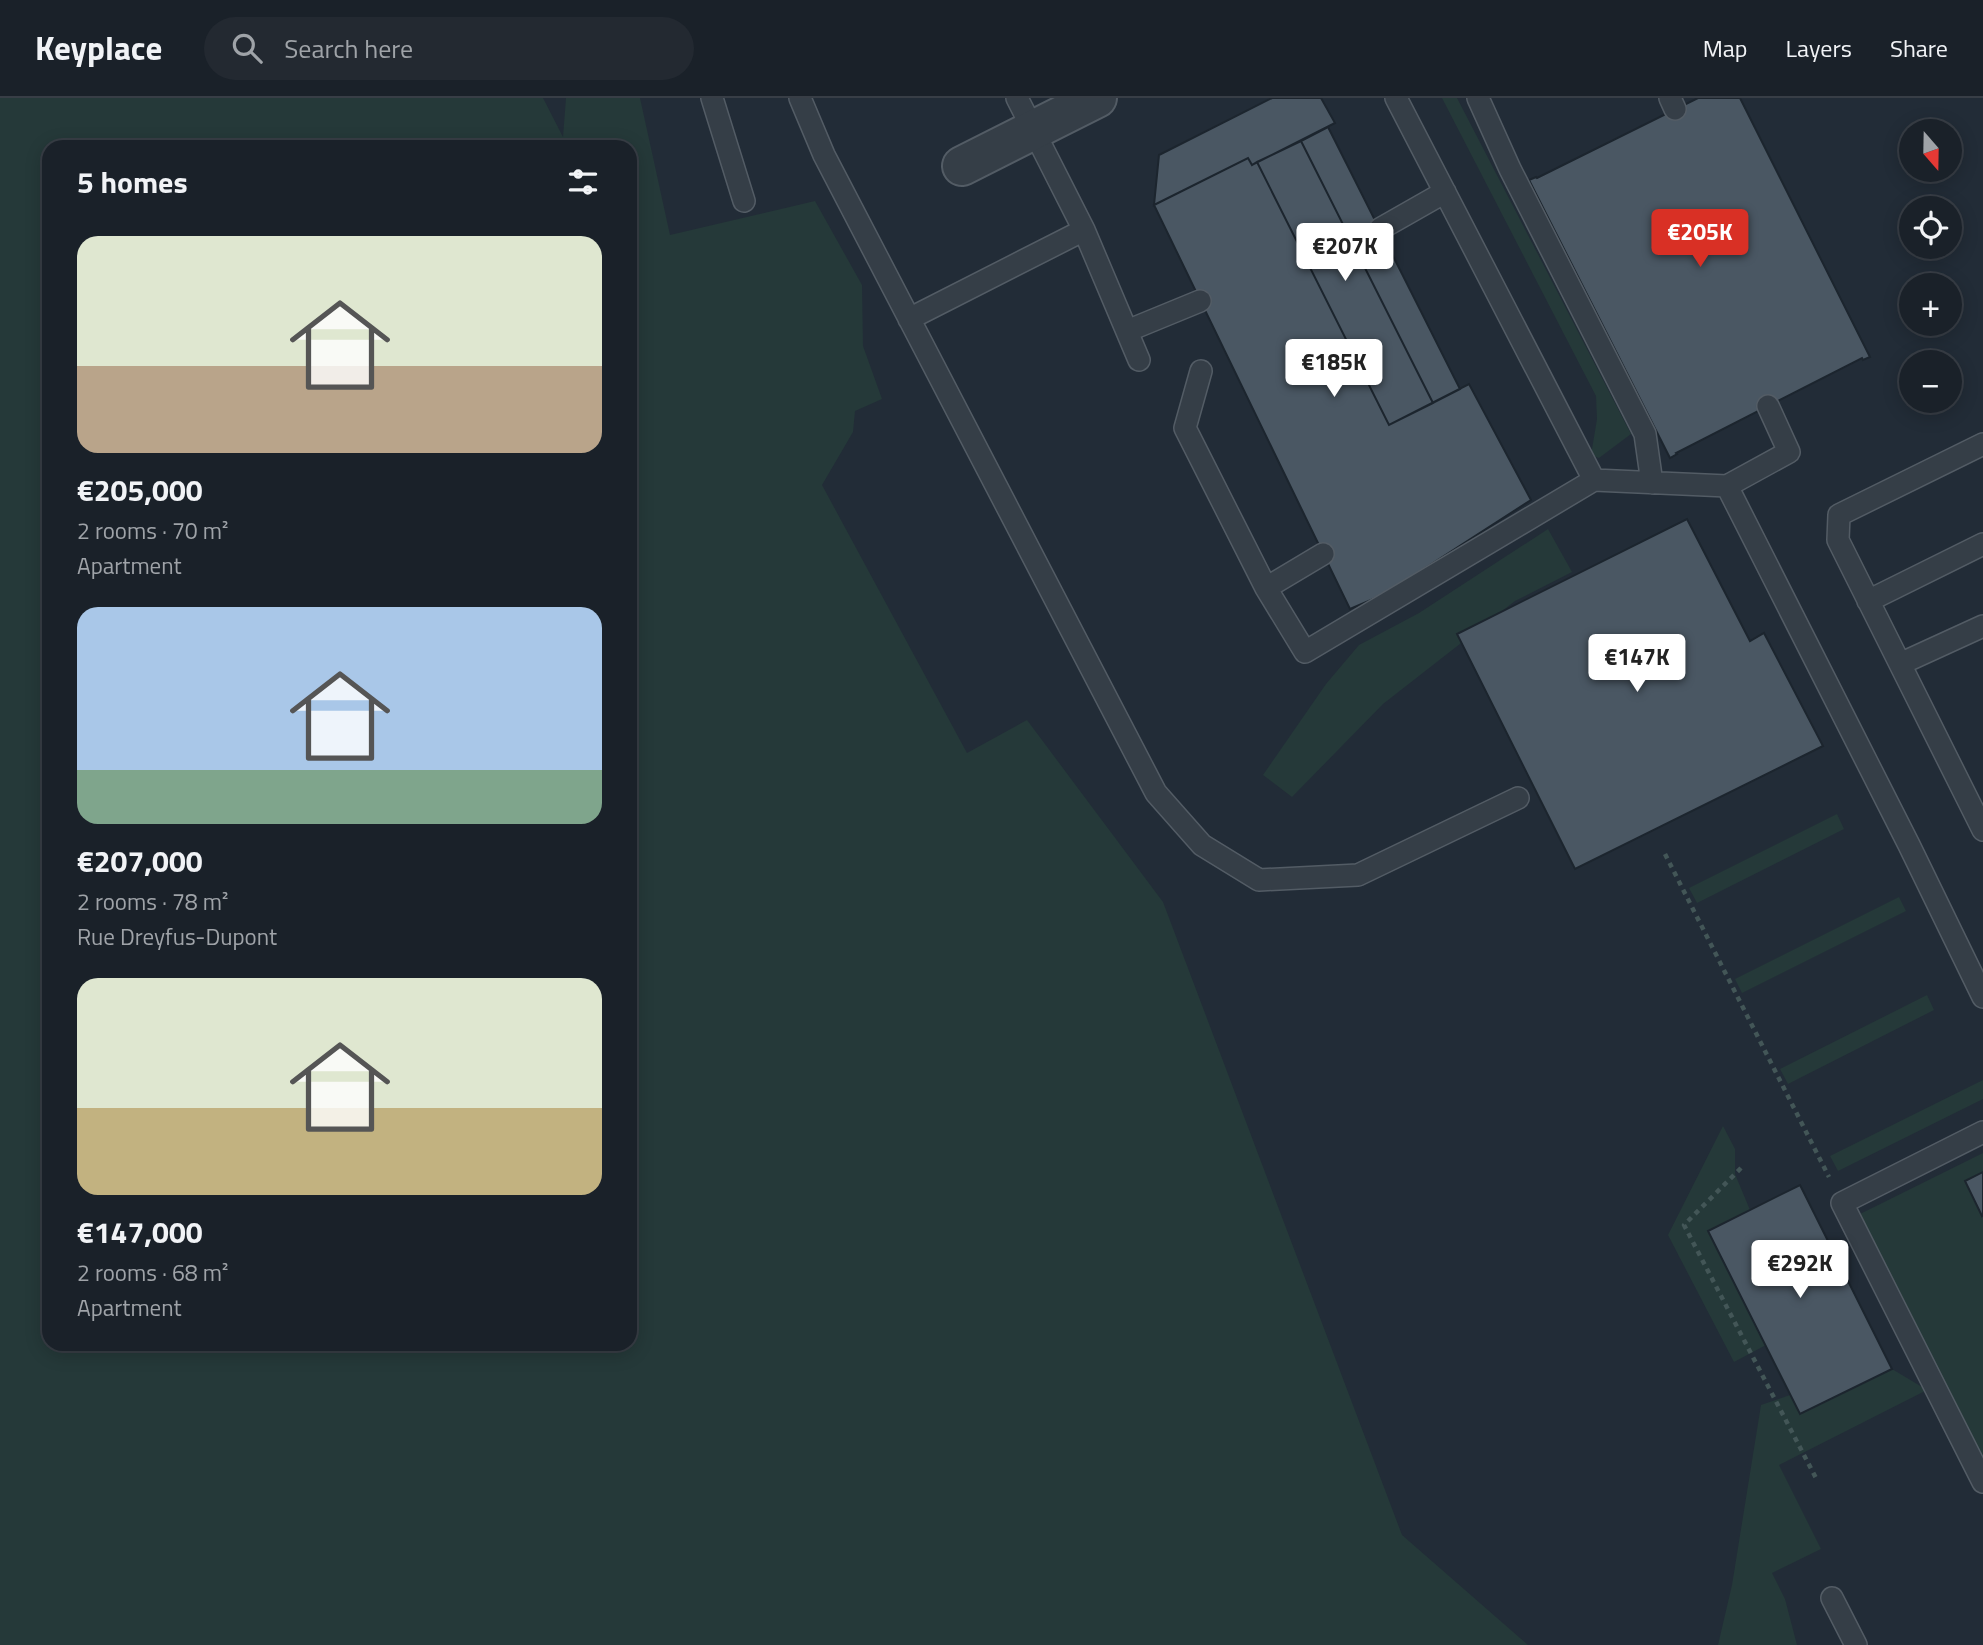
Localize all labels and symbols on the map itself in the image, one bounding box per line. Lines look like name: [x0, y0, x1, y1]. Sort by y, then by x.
north arrow: [1899, 119, 1962, 182]
pin: €205K: [1651, 209, 1749, 269]
pin: €207K: [1296, 223, 1394, 283]
pin: €185K: [1285, 340, 1383, 399]
pin: €147K: [1588, 634, 1686, 694]
pin: €292K: [1751, 1240, 1849, 1300]

